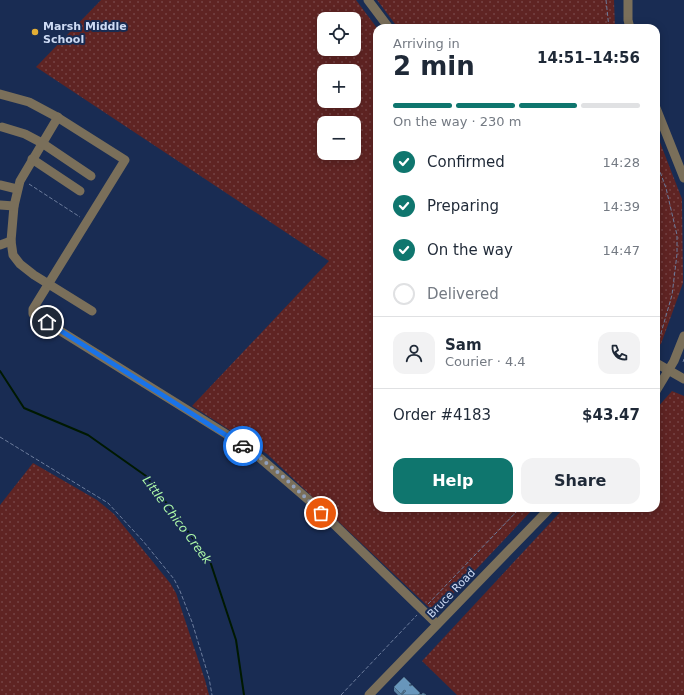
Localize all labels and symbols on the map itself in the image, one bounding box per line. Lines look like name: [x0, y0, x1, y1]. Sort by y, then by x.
place label: Marsh Middle School: [43, 20, 127, 46]
marker: Marsh Middle School: [30, 27, 40, 37]
pin: [30, 305, 64, 339]
courier: [223, 426, 263, 466]
water label: Little Chico Creek: [139, 473, 215, 567]
pin: [304, 496, 338, 530]
street label: Bruce Road: [425, 566, 478, 621]

